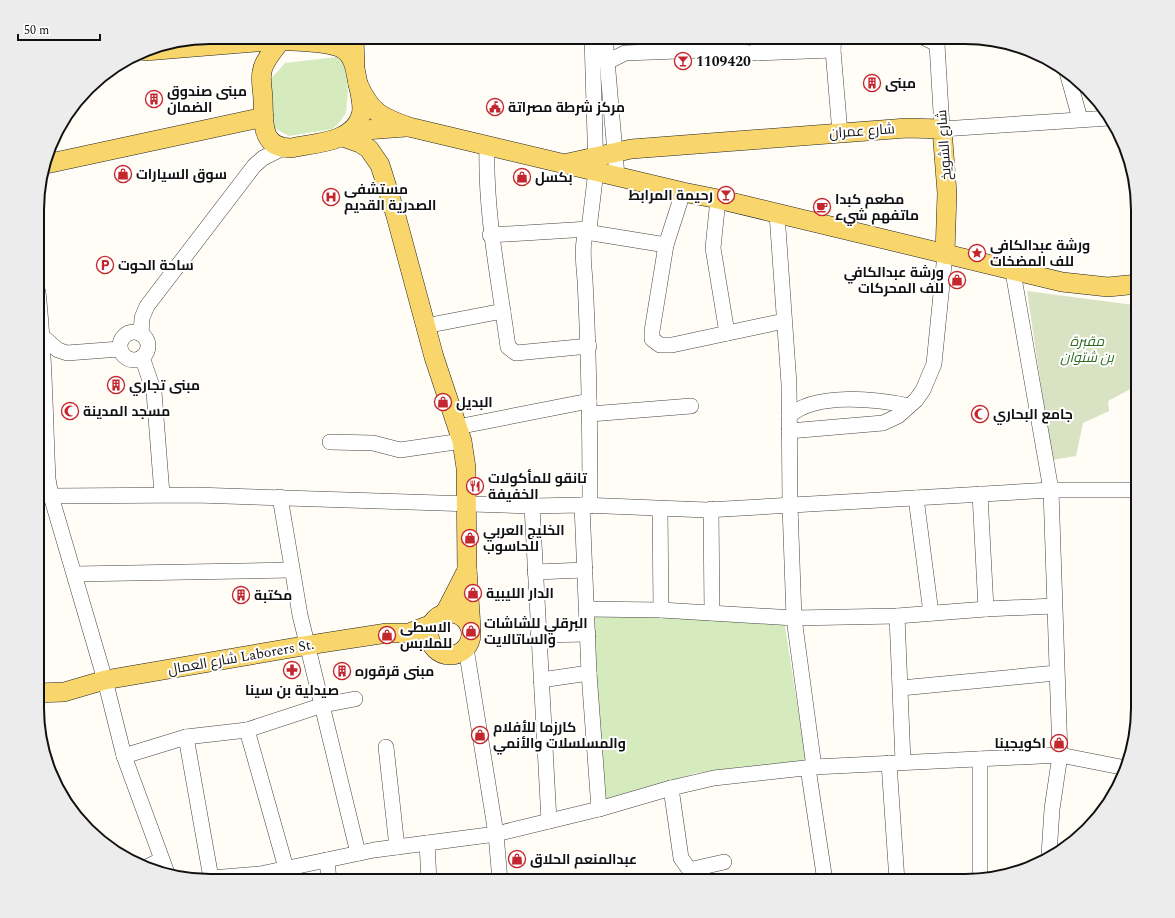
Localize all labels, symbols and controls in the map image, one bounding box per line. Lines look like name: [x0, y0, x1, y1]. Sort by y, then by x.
scale bar: [18, 16, 100, 42]
text: 50 m: [24, 21, 49, 40]
bar icon: 1109420: [673, 51, 693, 71]
place label: 1109420: [696, 51, 751, 72]
building icon: مبنى: [862, 73, 882, 93]
place label: مبنى: [885, 73, 916, 94]
place label: مبنى صندوق الضمان: [167, 81, 247, 118]
building icon: مبنى صندوق الضمان: [144, 89, 164, 109]
public building icon: مركز شرطة مصراتة: [485, 97, 505, 117]
place label: مركز شرطة مصراتة: [508, 97, 625, 118]
street label: شارع الشويخ: [931, 109, 957, 181]
street label: شارع عمران: [829, 118, 895, 144]
shop icon: سوق السيارات: [113, 164, 133, 184]
place label: سوق السيارات: [136, 164, 227, 185]
shop icon: بكسل: [512, 167, 532, 187]
place label: بكسل: [535, 167, 573, 188]
place label: مستشفى الصدرية القديم: [344, 179, 436, 216]
place label: رحيمة المرابط: [628, 185, 713, 206]
bar icon: رحيمة المرابط: [716, 185, 736, 205]
hospital icon: مستشفى الصدرية القديم: [321, 187, 341, 207]
place label: مطعم كبدا ماتفهم شيء: [835, 189, 919, 226]
cafe icon: مطعم كبدا ماتفهم شيء: [812, 197, 832, 217]
place label: ورشة عبدالكافي للف المضخات: [990, 235, 1090, 272]
place icon: ورشة عبدالكافي للف المضخات: [967, 243, 987, 263]
parking icon: ساحة الحوت: [95, 255, 115, 275]
place label: ساحة الحوت: [118, 255, 194, 276]
place label: ورشة عبدالكافي للف المحركات: [844, 262, 944, 299]
shop icon: ورشة عبدالكافي للف المحركات: [947, 270, 967, 290]
park label: مقبرة بن شتوان: [1060, 331, 1115, 368]
building icon: مبنى تجاري: [106, 375, 126, 395]
place label: مبنى تجاري: [129, 375, 200, 396]
shop icon: البديل: [433, 392, 453, 412]
place label: البديل: [456, 392, 493, 413]
mosque icon: مسجد المدينة: [60, 401, 80, 421]
place label: مسجد المدينة: [83, 401, 170, 422]
mosque icon: جامع البحاري: [970, 404, 990, 424]
place label: جامع البحاري: [993, 404, 1073, 425]
place label: تانقو للمأكولات الخفيفة: [488, 468, 588, 505]
restaurant icon: تانقو للمأكولات الخفيفة: [465, 476, 485, 496]
place label: الخليج العربي للحاسوب: [483, 520, 565, 557]
shop icon: الخليج العربي للحاسوب: [460, 528, 480, 548]
shop icon: الدار الليبية: [463, 583, 483, 603]
place label: الدار الليبية: [486, 583, 554, 604]
building icon: مكتبة: [231, 585, 251, 605]
place label: مكتبة: [254, 585, 292, 606]
place label: البرقلي للشاشات والساتالايت: [484, 613, 588, 650]
place label: الاسطى للملابس: [400, 617, 452, 654]
shop icon: البرقلي للشاشات والساتالايت: [461, 621, 481, 641]
shop icon: الاسطى للملابس: [377, 625, 397, 645]
street label: شارع العمال Laborers St.: [166, 634, 316, 680]
pharmacy icon: صيدلية بن سينا: [282, 660, 302, 680]
building icon: مبنى قرقوره: [332, 661, 352, 681]
place label: مبنى قرقوره: [355, 661, 434, 682]
place label: صيدلية بن سينا: [245, 680, 339, 701]
place label: كارزما للأفلام والمسلسلات والأنمي: [493, 717, 626, 755]
shop icon: كارزما للأفلام والمسلسلات والأنمي: [470, 725, 490, 745]
place label: اكويجينا: [994, 733, 1046, 754]
shop icon: اكويجينا: [1049, 733, 1069, 753]
shop icon: عبدالمنعم الحلاق: [507, 849, 527, 869]
place label: عبدالمنعم الحلاق: [530, 849, 637, 870]

